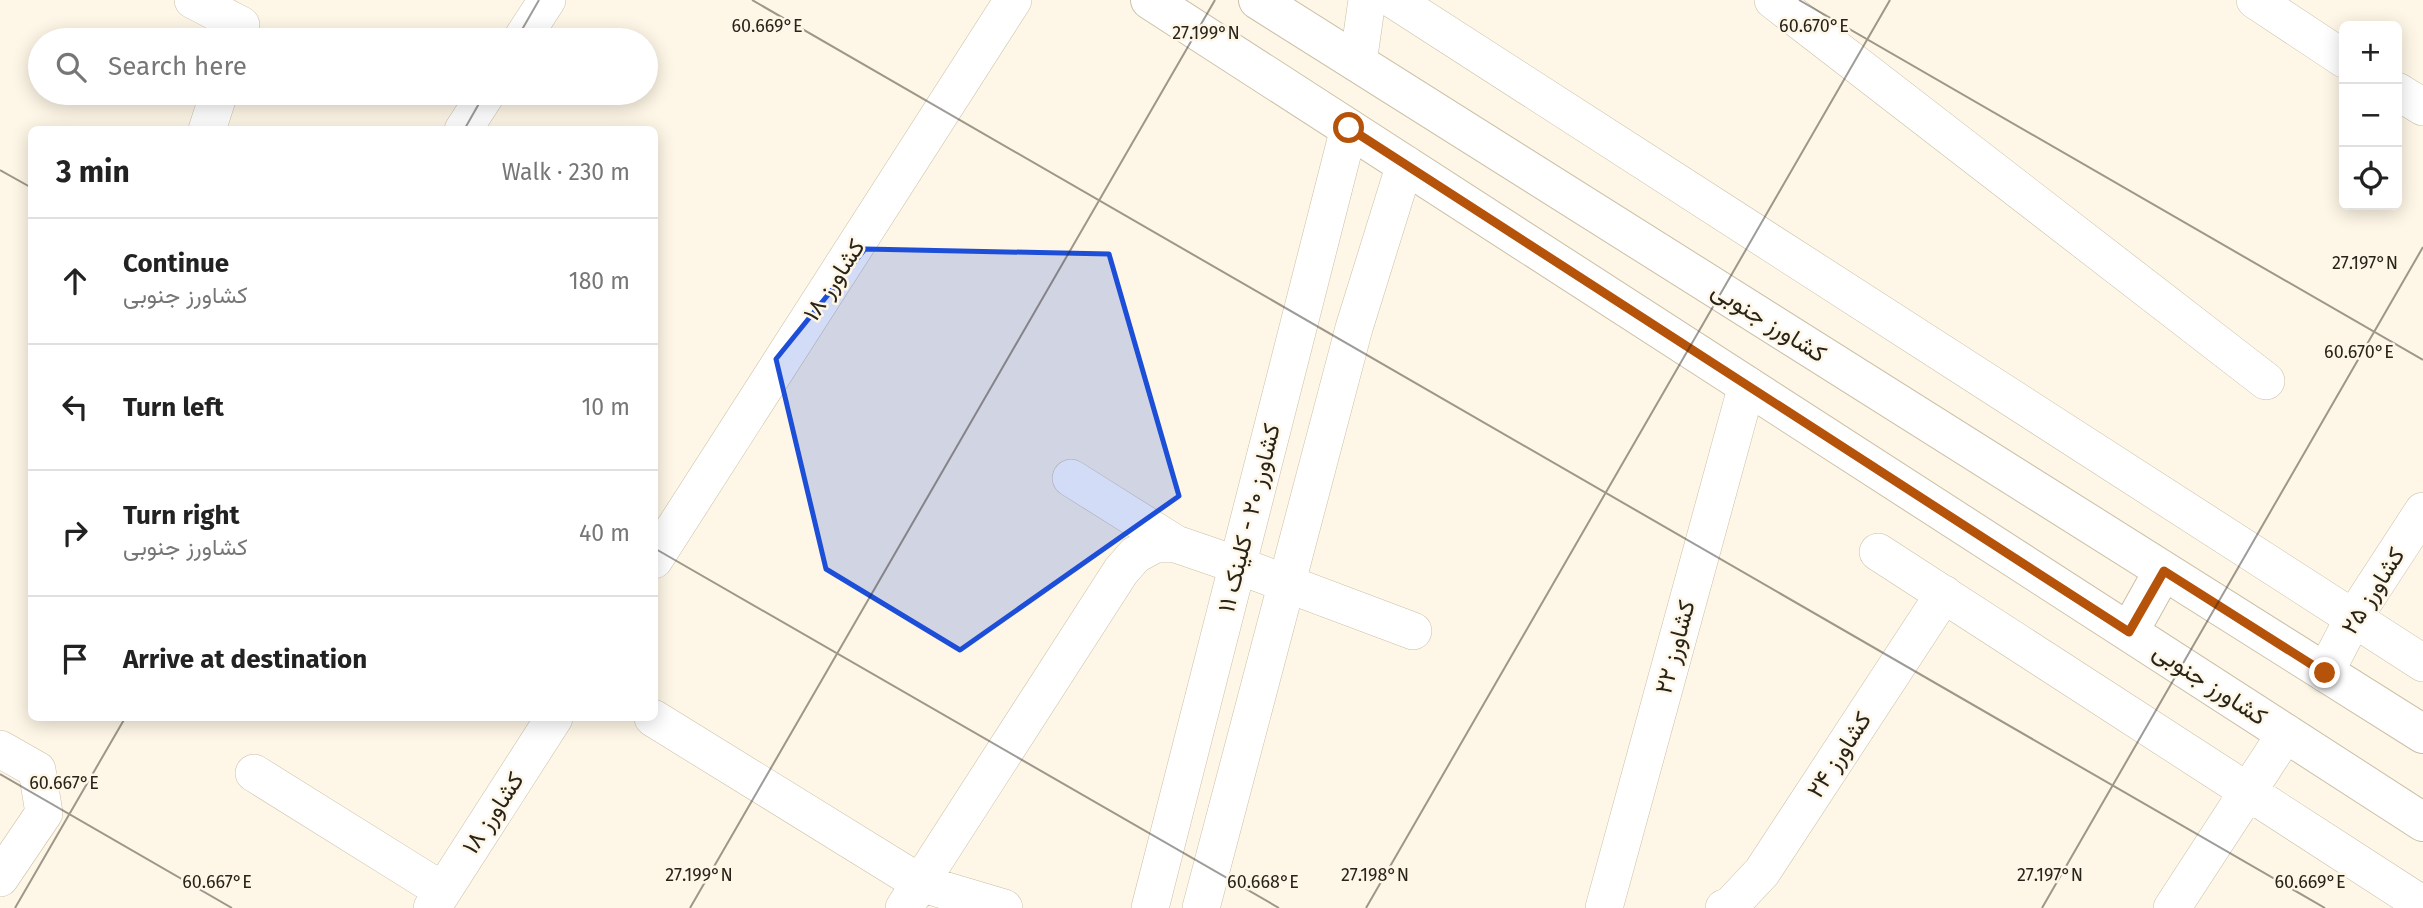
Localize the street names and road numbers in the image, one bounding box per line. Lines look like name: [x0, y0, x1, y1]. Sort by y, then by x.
street label: کشاورز ۱۸: [797, 234, 871, 326]
street label: کشاورز جنوبی: [1706, 276, 1832, 369]
street label: کشاورز ۲۰ - کلینک ۱۱: [1212, 421, 1287, 615]
street label: کشاورز ۲۵: [2335, 542, 2411, 640]
street label: کشاورز ۲۲: [1649, 597, 1702, 697]
street label: کشاورز جنوبی: [2147, 637, 2272, 732]
street label: کشاورز ۲۴: [1801, 707, 1878, 804]
street label: کشاورز ۱۸: [456, 767, 530, 859]

